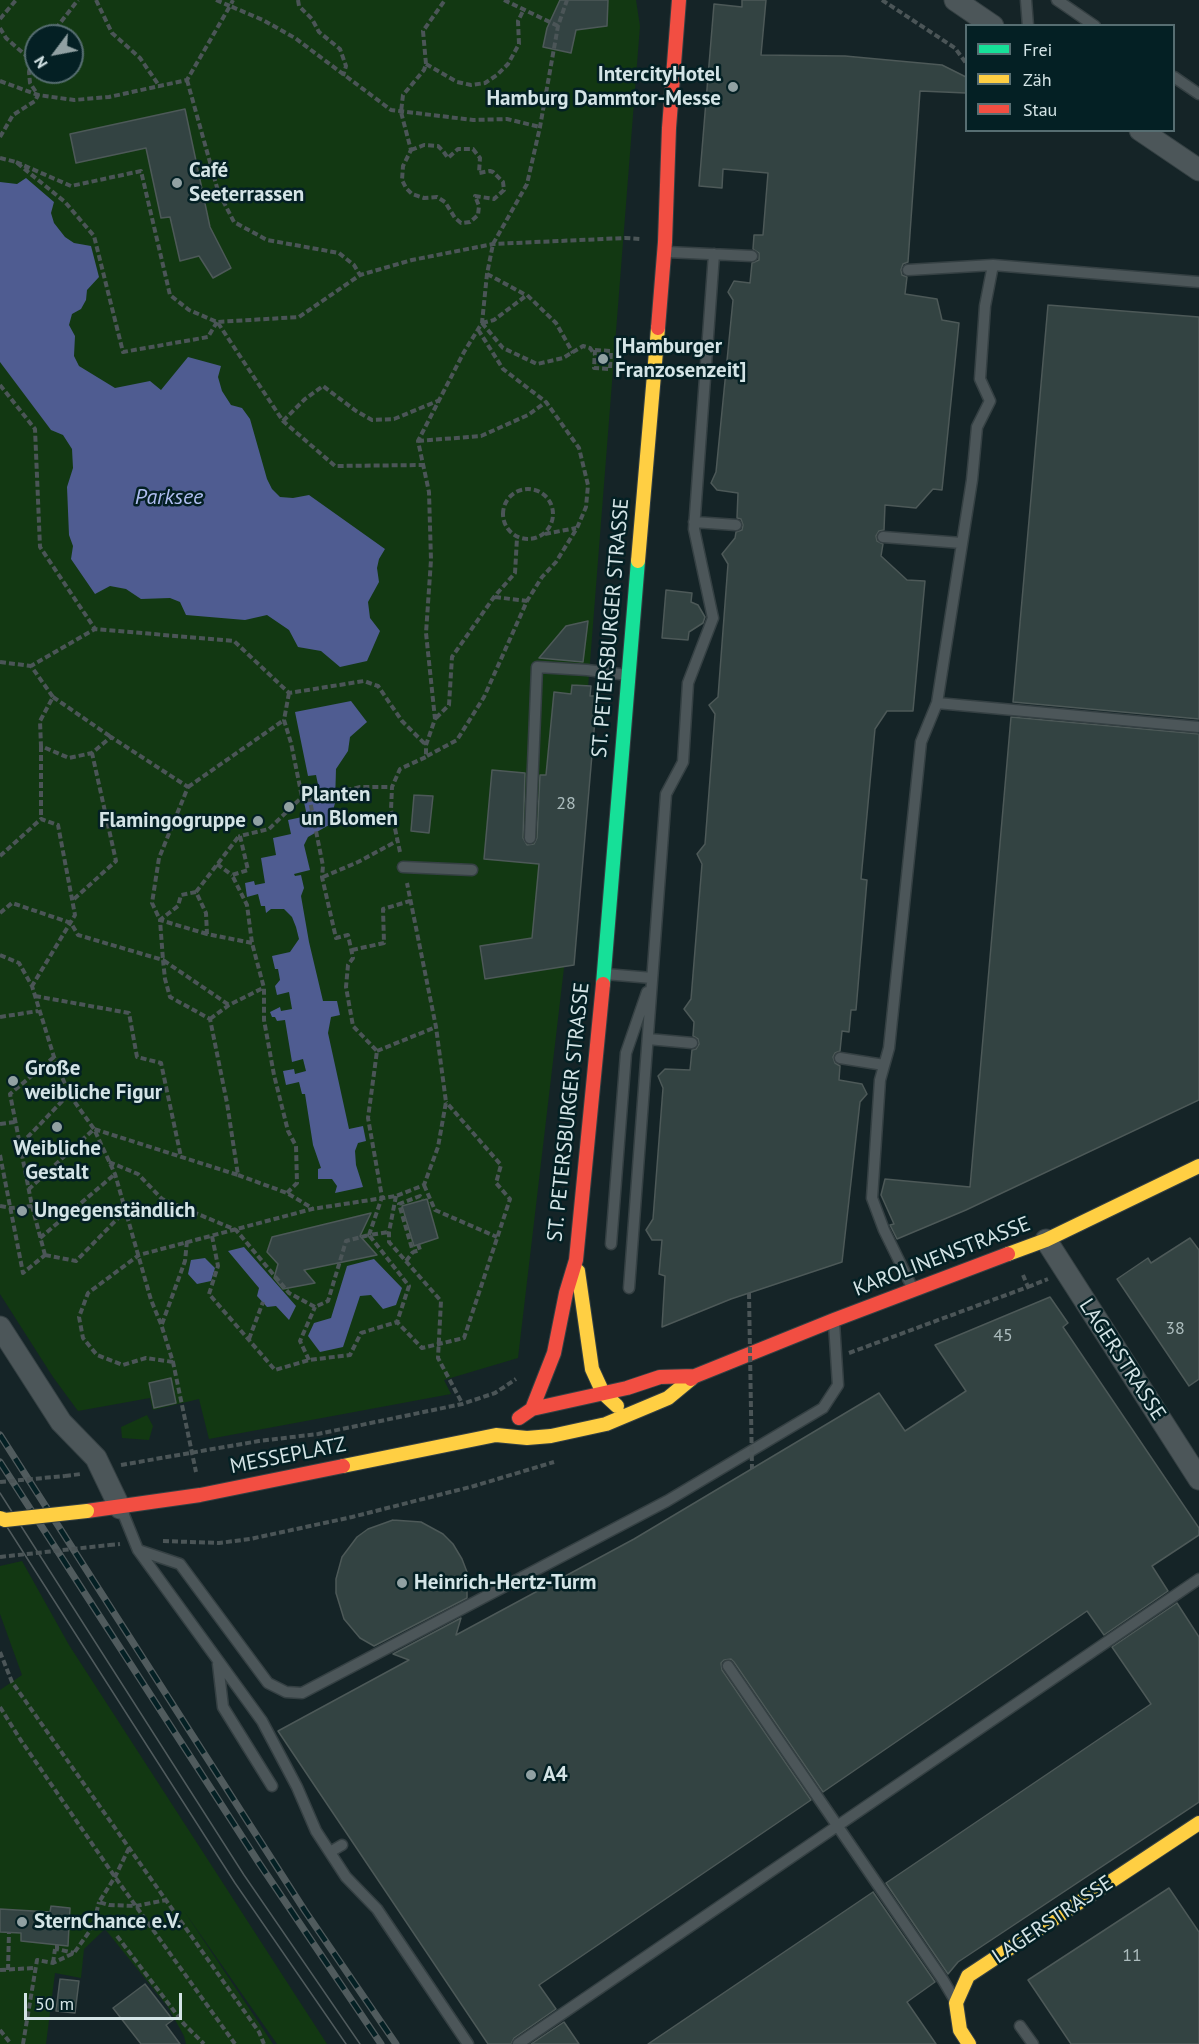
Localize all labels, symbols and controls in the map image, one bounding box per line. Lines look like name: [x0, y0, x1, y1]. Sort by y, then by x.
north arrow: [24, 24, 84, 84]
legend: [965, 24, 1175, 132]
text: Frei: [1023, 38, 1052, 61]
text: N: [29, 53, 52, 72]
place label: IntercityHotel Hamburg Dammtor-Messe: [486, 62, 721, 112]
text: Zäh: [1023, 68, 1052, 91]
marker: IntercityHotel Hamburg Dammtor-Messe: [726, 80, 740, 94]
text: Stau: [1023, 98, 1057, 121]
place label: Café Seeterrassen: [189, 158, 304, 208]
marker: Café Seeterrassen: [170, 176, 184, 190]
place label: [Hamburger Franzosenzeit]: [615, 334, 746, 384]
marker: [Hamburger Franzosenzeit]: [596, 352, 610, 366]
water label: Parksee: [135, 485, 203, 511]
street label: ST. PETERSBURGER STRASSE: [587, 497, 635, 759]
place label: Planten un Blomen: [301, 782, 398, 832]
house number: 28: [556, 793, 576, 815]
marker: Planten un Blomen: [282, 800, 296, 814]
place label: Flamingogruppe: [99, 808, 246, 834]
marker: Flamingogruppe: [251, 814, 265, 828]
street label: ST. PETERSBURGER STRASSE: [543, 981, 595, 1243]
place label: Große weibliche Figur: [25, 1056, 162, 1106]
marker: Große weibliche Figur: [6, 1074, 20, 1088]
marker: Weibliche Gestalt: [50, 1120, 64, 1134]
place label: Weibliche Gestalt: [13, 1136, 101, 1186]
place label: Ungegenständlich: [34, 1198, 196, 1224]
marker: Ungegenständlich: [15, 1204, 29, 1218]
street label: KAROLINENSTRASSE: [850, 1212, 1034, 1302]
street label: LAGERSTRASSE: [1073, 1294, 1171, 1426]
house number: 38: [1165, 1318, 1185, 1340]
house number: 45: [993, 1325, 1013, 1347]
street label: MESSEPLATZ: [228, 1432, 348, 1480]
place label: Heinrich-Hertz-Turm: [414, 1570, 596, 1596]
marker: Heinrich-Hertz-Turm: [395, 1576, 409, 1590]
place label: A4: [543, 1762, 568, 1788]
marker: A4: [524, 1768, 538, 1782]
street label: LAGERSTRASSE: [988, 1870, 1118, 1970]
place label: SternChance e.V.: [34, 1909, 182, 1935]
marker: SternChance e.V.: [15, 1915, 29, 1929]
house number: 11: [1122, 1945, 1142, 1967]
scale bar: [27, 1981, 184, 2019]
text: 50 m: [35, 1992, 74, 2015]

